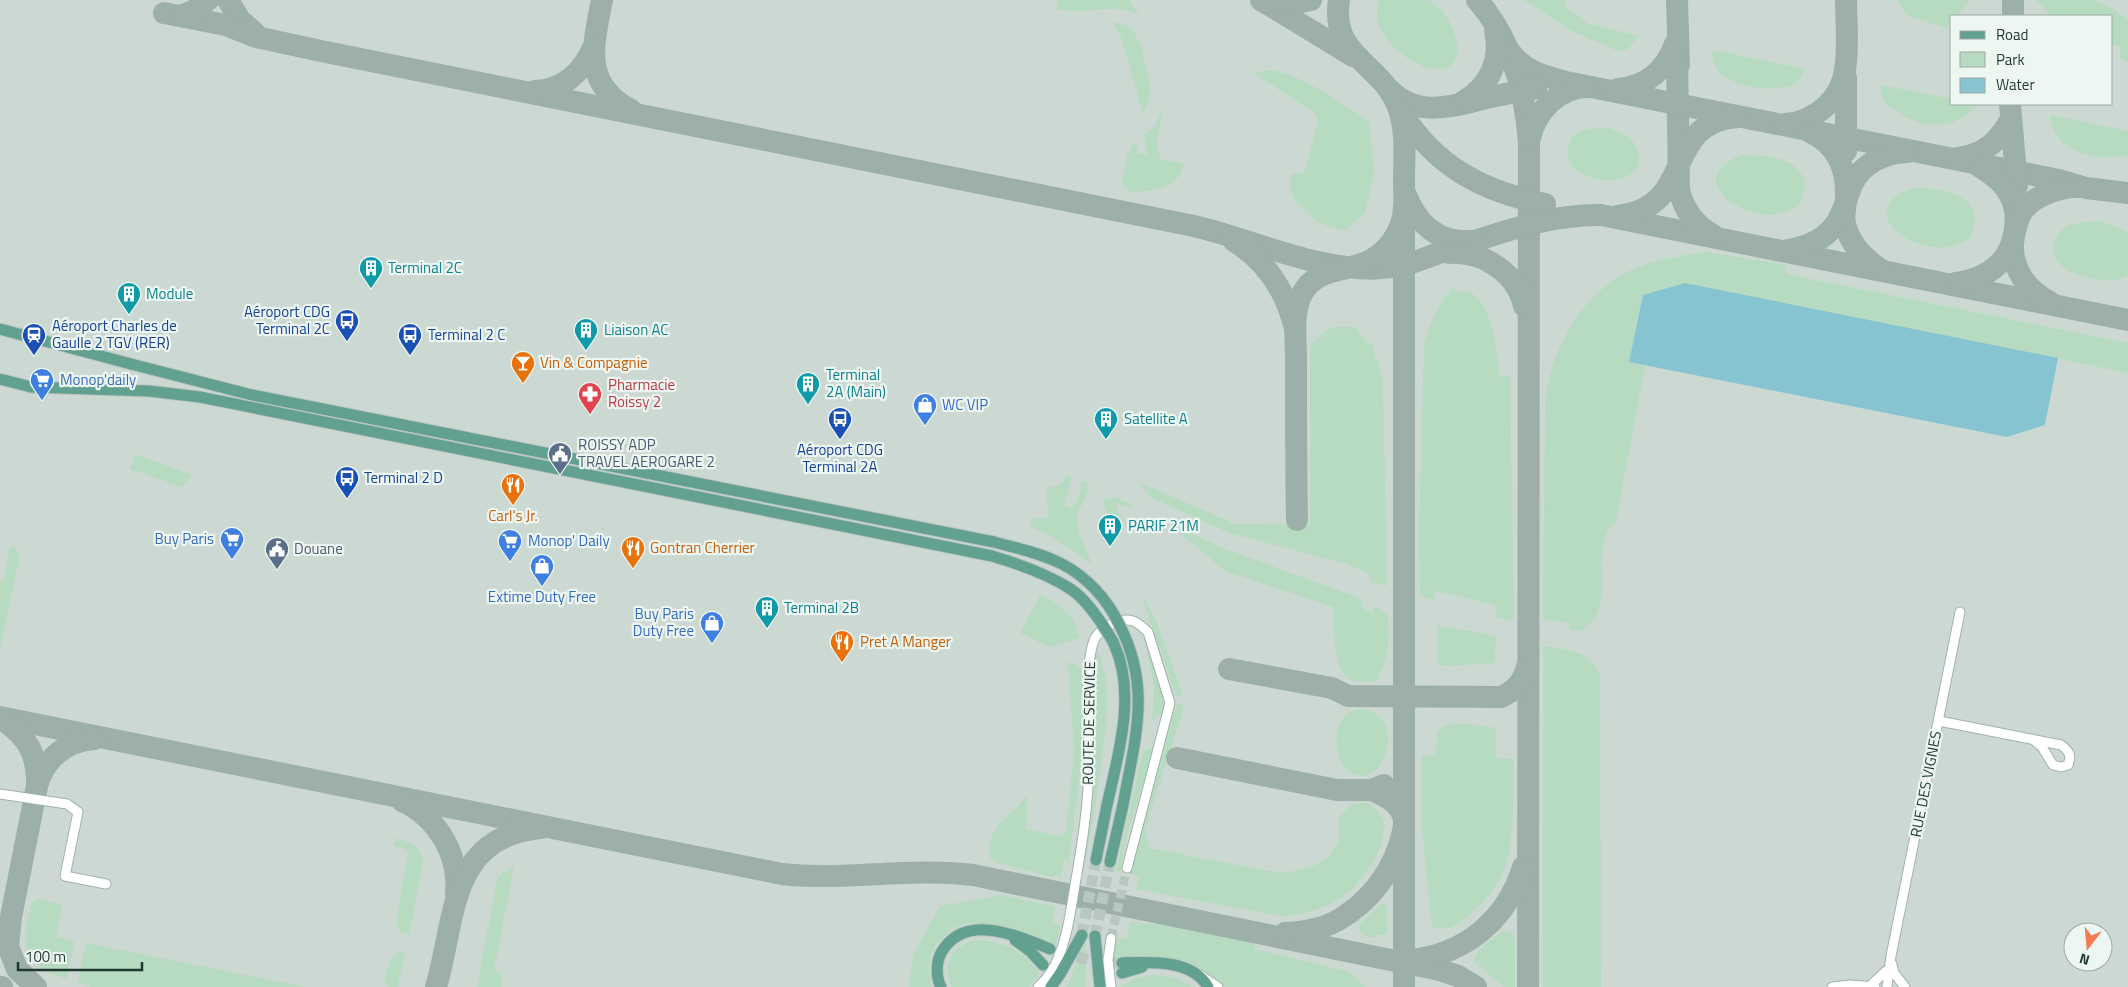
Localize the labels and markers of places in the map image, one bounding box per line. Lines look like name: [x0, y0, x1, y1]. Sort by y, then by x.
building icon: Terminal 2C: [358, 255, 384, 289]
place label: Terminal 2C: [388, 256, 462, 279]
building icon: Module: [116, 281, 142, 315]
place label: Module: [146, 282, 193, 305]
place label: Aéroport CDG Terminal 2C: [244, 300, 330, 340]
bus stop icon: Aéroport CDG Terminal 2C: [334, 308, 360, 342]
place label: Aéroport Charles de Gaulle 2 TGV (RER): [52, 314, 177, 354]
building icon: Liaison AC: [573, 317, 599, 351]
place label: Liaison AC: [604, 318, 668, 341]
station icon: Aéroport Charles de Gaulle 2 TGV (RER): [21, 322, 47, 356]
bus stop icon: Terminal 2 C: [397, 322, 423, 356]
place label: Terminal 2 C: [428, 323, 505, 346]
bar icon: Vin & Compagnie: [510, 350, 536, 384]
place label: Vin & Compagnie: [540, 351, 648, 374]
place label: Terminal 2A (Main): [826, 363, 886, 403]
supermarket icon: Monop'daily: [29, 367, 55, 401]
place label: Monop'daily: [60, 368, 136, 391]
building icon: Terminal 2A (Main): [795, 371, 821, 405]
place label: Pharmacie Roissy 2: [608, 373, 675, 413]
pharmacy icon: Pharmacie Roissy 2: [577, 381, 603, 415]
shop icon: WC VIP: [912, 392, 938, 426]
place label: WC VIP: [942, 393, 988, 416]
bus stop icon: Aéroport CDG Terminal 2A: [827, 406, 853, 440]
building icon: Satellite A: [1093, 406, 1119, 440]
place label: Satellite A: [1124, 407, 1188, 430]
place label: ROISSY ADP TRAVEL AEROGARE 2: [578, 433, 715, 473]
place label: Aéroport CDG Terminal 2A: [797, 438, 883, 478]
public building icon: ROISSY ADP TRAVEL AEROGARE 2: [547, 441, 573, 475]
bus stop icon: Terminal 2 D: [334, 465, 360, 499]
place label: Terminal 2 D: [364, 466, 443, 489]
restaurant icon: Carl's Jr.: [500, 472, 526, 506]
place label: Carl's Jr.: [488, 504, 538, 527]
building icon: PARIF 21M: [1097, 513, 1123, 547]
place label: PARIF 21M: [1128, 514, 1199, 537]
supermarket icon: Buy Paris: [219, 526, 245, 560]
place label: Buy Paris: [154, 527, 214, 550]
supermarket icon: Monop' Daily: [497, 528, 523, 562]
place label: Monop' Daily: [528, 529, 610, 552]
restaurant icon: Gontran Cherrier: [620, 535, 646, 569]
public building icon: Douane: [264, 536, 290, 570]
place label: Gontran Cherrier: [650, 536, 755, 559]
place label: Douane: [294, 537, 343, 560]
shop icon: Extime Duty Free: [529, 553, 555, 587]
place label: Extime Duty Free: [488, 585, 596, 608]
building icon: Terminal 2B: [754, 595, 780, 629]
place label: Terminal 2B: [784, 596, 859, 619]
place label: Buy Paris Duty Free: [633, 602, 694, 642]
shop icon: Buy Paris Duty Free: [699, 610, 725, 644]
restaurant icon: Pret A Manger: [829, 629, 855, 663]
place label: Pret A Manger: [860, 630, 951, 653]

